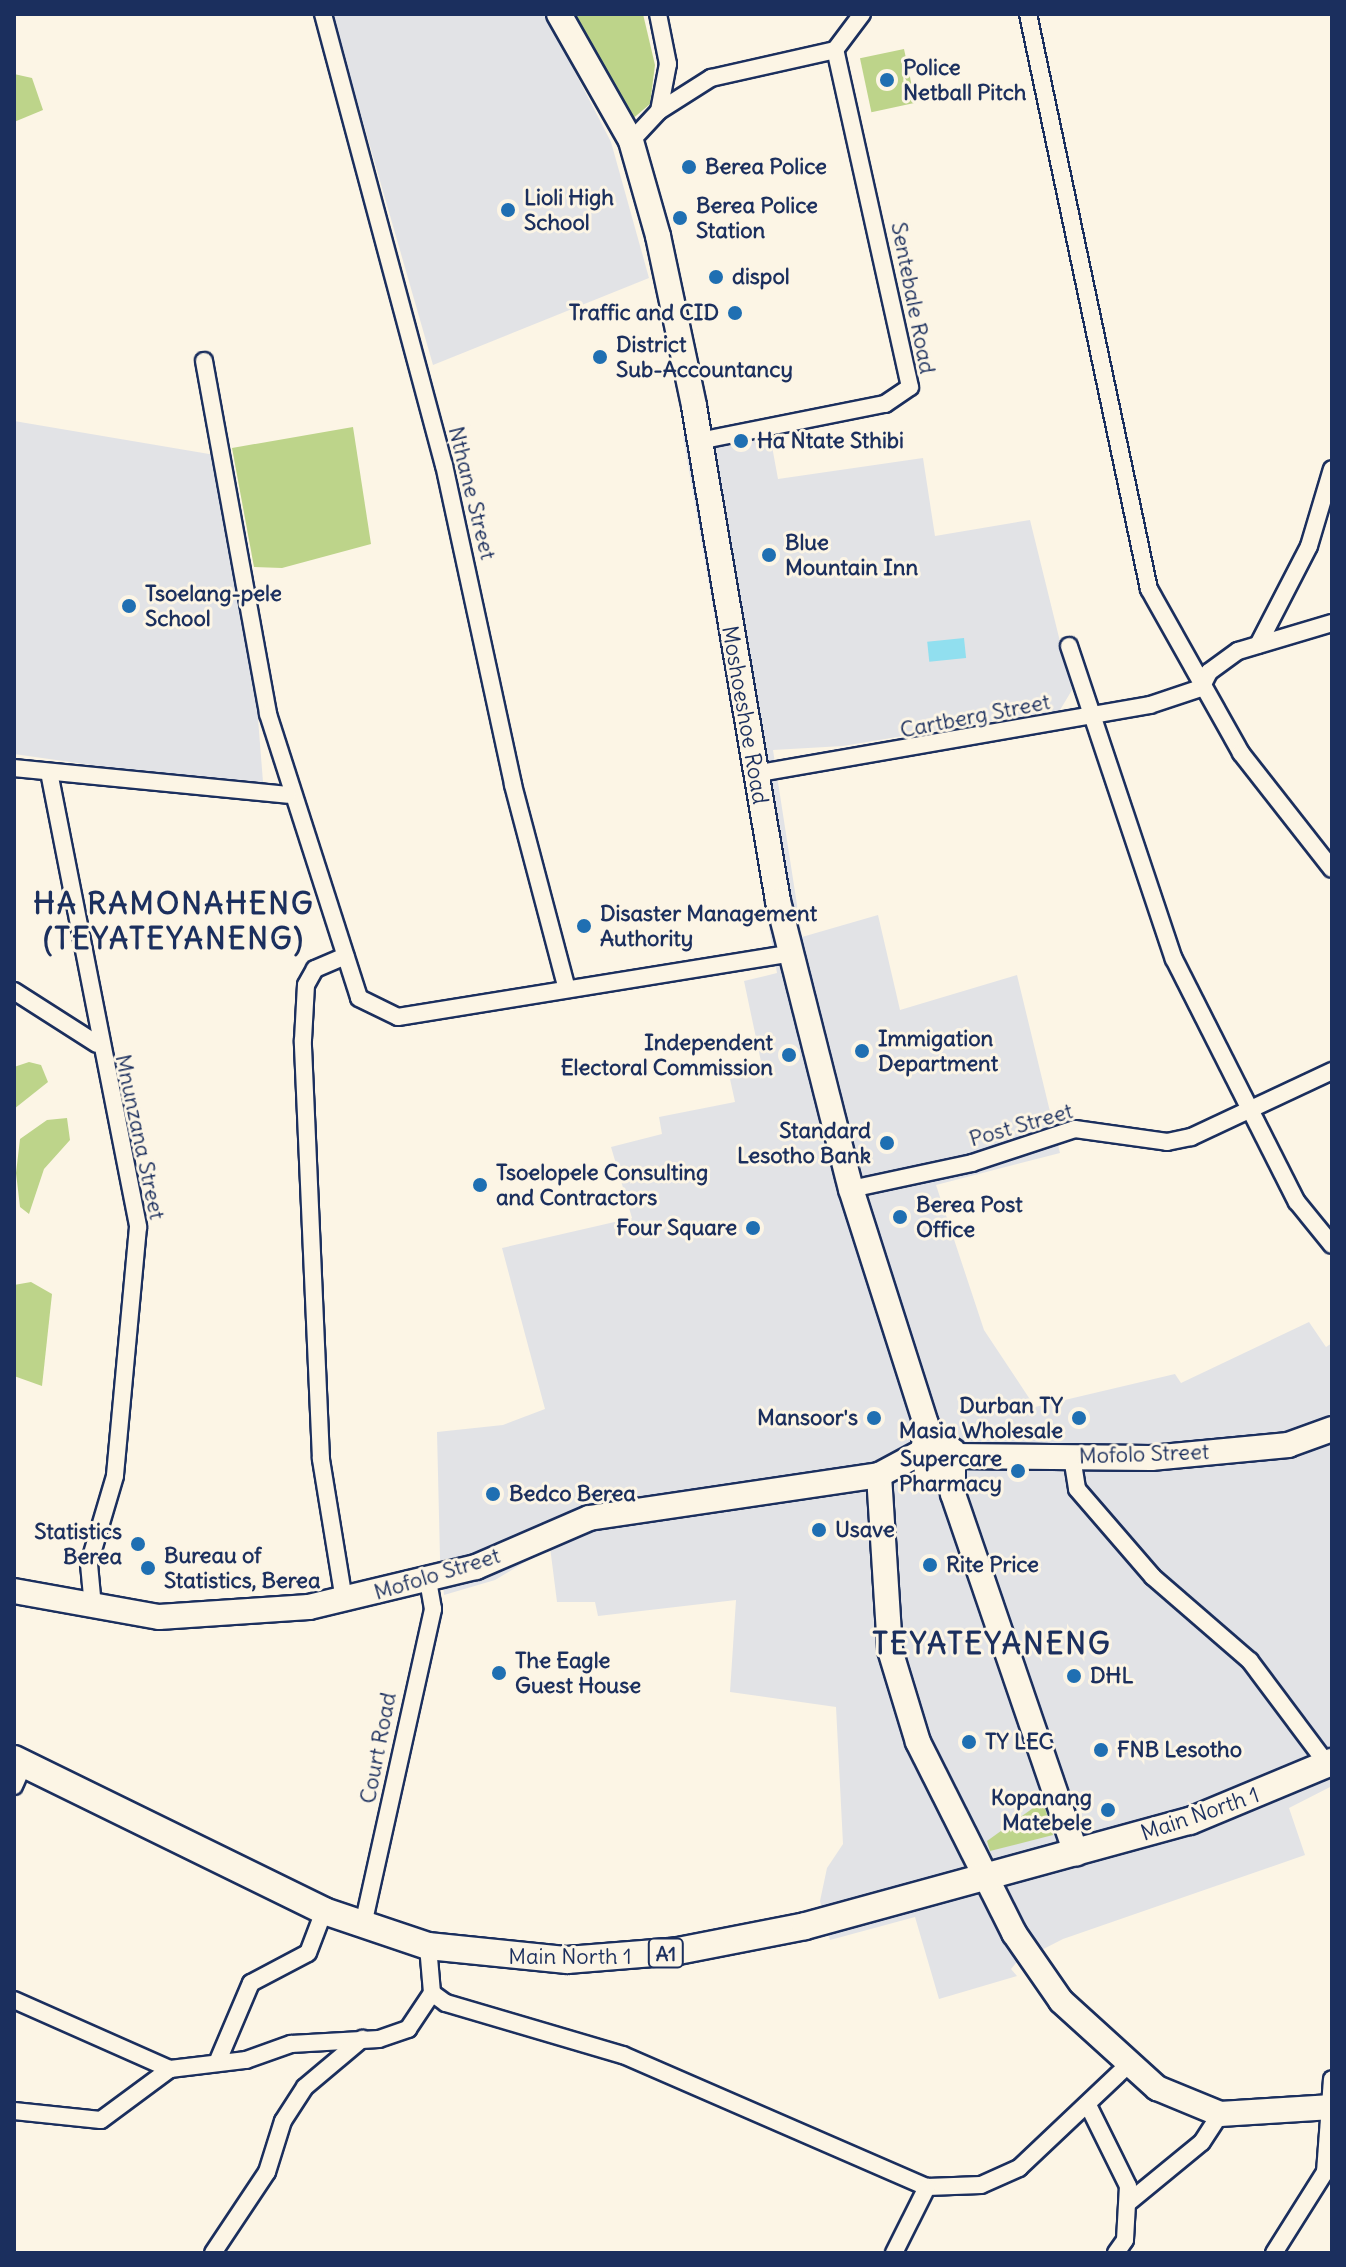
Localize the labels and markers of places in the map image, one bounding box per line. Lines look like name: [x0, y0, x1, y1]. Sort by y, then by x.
place label: Police Netball Pitch: [903, 54, 1027, 106]
marker: Police Netball Pitch: [878, 71, 896, 89]
place label: Berea Police: [705, 154, 827, 180]
marker: Berea Police: [680, 158, 698, 176]
place label: Lioli High School: [524, 184, 614, 236]
place label: Berea Police Station: [696, 192, 818, 244]
marker: Lioli High School: [499, 201, 517, 219]
marker: Berea Police Station: [671, 209, 689, 227]
place label: dispol: [732, 264, 790, 290]
marker: dispol: [707, 268, 725, 286]
place label: Traffic and CID: [569, 300, 719, 326]
marker: Traffic and CID: [726, 304, 744, 322]
place label: District Sub-Accountancy: [616, 331, 793, 382]
marker: District Sub-Accountancy: [591, 348, 609, 366]
place label: Ha Ntate Sthibi: [757, 428, 904, 454]
marker: Ha Ntate Sthibi: [732, 432, 750, 450]
place label: Blue Mountain Inn: [785, 529, 918, 580]
marker: Blue Mountain Inn: [760, 546, 778, 564]
place label: Tsoelang-pele School: [145, 580, 282, 632]
marker: Tsoelang-pele School: [120, 597, 138, 615]
place label: Disaster Management Authority: [600, 900, 817, 952]
marker: Disaster Management Authority: [575, 917, 593, 935]
place label: Immigation Department: [878, 1025, 998, 1076]
place label: Independent Electoral Commission: [561, 1029, 773, 1080]
marker: Immigation Department: [853, 1042, 871, 1060]
marker: Independent Electoral Commission: [780, 1046, 798, 1064]
place label: Standard Lesotho Bank: [737, 1117, 871, 1168]
marker: Standard Lesotho Bank: [878, 1134, 896, 1152]
place label: Tsoelopele Consulting and Contractors: [496, 1159, 708, 1210]
marker: Tsoelopele Consulting and Contractors: [471, 1176, 489, 1194]
place label: Berea Post Office: [916, 1191, 1023, 1242]
marker: Berea Post Office: [891, 1208, 909, 1226]
place label: Four Square: [616, 1215, 737, 1241]
marker: Four Square: [744, 1219, 762, 1237]
place label: Durban TY Masia Wholesale: [899, 1392, 1063, 1444]
place label: Mansoor's: [757, 1405, 858, 1431]
marker: Mansoor's: [865, 1409, 883, 1427]
marker: Durban TY Masia Wholesale: [1070, 1409, 1088, 1427]
place label: Supercare Pharmacy: [899, 1445, 1002, 1496]
marker: Supercare Pharmacy: [1009, 1462, 1027, 1480]
place label: Bedco Berea: [509, 1481, 636, 1507]
marker: Bedco Berea: [484, 1485, 502, 1503]
place label: Usave: [835, 1517, 895, 1543]
place label: Statistics Berea: [34, 1518, 122, 1570]
marker: Usave: [810, 1521, 828, 1539]
marker: Statistics Berea: [129, 1535, 147, 1553]
place label: Bureau of Statistics, Berea: [164, 1542, 321, 1594]
place label: Rite Price: [946, 1552, 1039, 1578]
marker: Rite Price: [921, 1556, 939, 1574]
marker: Bureau of Statistics, Berea: [139, 1559, 157, 1577]
place label: The Eagle Guest House: [515, 1647, 641, 1698]
place label: DHL: [1090, 1663, 1133, 1689]
marker: The Eagle Guest House: [490, 1664, 508, 1682]
marker: DHL: [1065, 1667, 1083, 1685]
place label: TY LEC: [985, 1729, 1053, 1755]
marker: TY LEC: [960, 1733, 978, 1751]
place label: FNB Lesotho: [1117, 1737, 1242, 1763]
marker: FNB Lesotho: [1092, 1741, 1110, 1759]
place label: Kopanang Matebele: [991, 1784, 1092, 1836]
marker: Kopanang Matebele: [1099, 1801, 1117, 1819]

